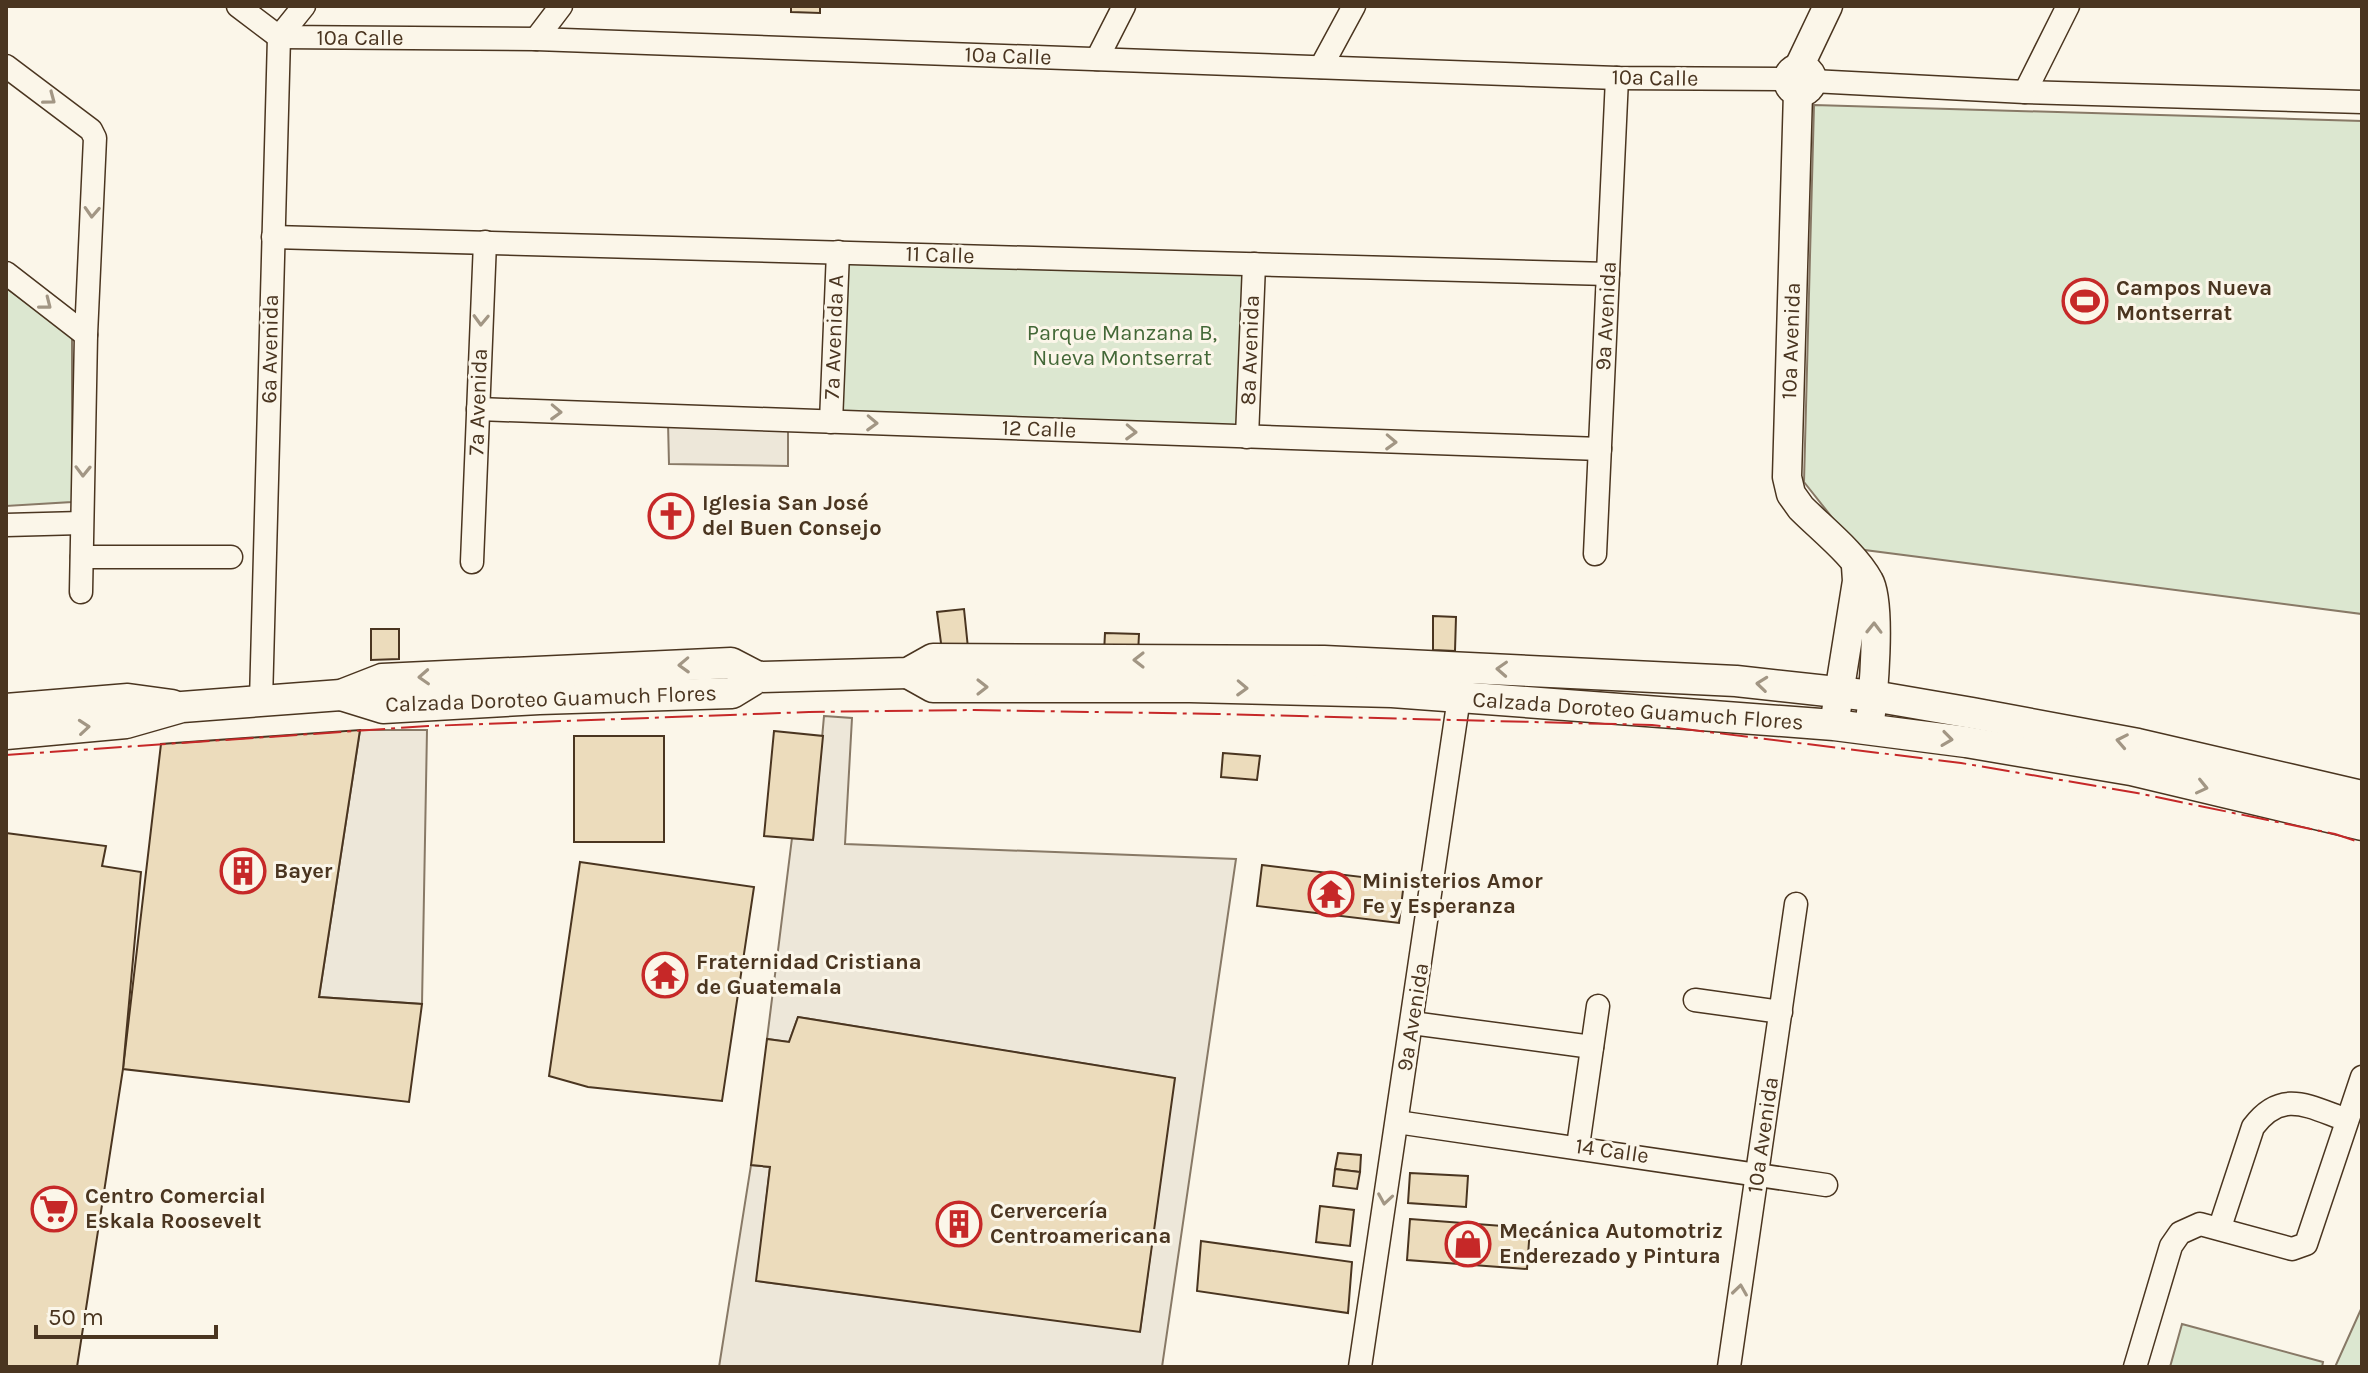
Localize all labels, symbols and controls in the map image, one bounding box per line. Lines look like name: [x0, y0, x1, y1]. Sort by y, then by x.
street label: 10a Calle: [317, 25, 403, 51]
street label: 10a Calle: [964, 41, 1052, 71]
street label: 10a Calle: [1611, 64, 1699, 92]
one-way arrow: [42, 90, 56, 104]
one-way arrow: [83, 206, 100, 219]
street label: 11 Calle: [905, 241, 975, 269]
street label: 9a Avenida: [1590, 261, 1622, 371]
street label: 7a Avenida A: [819, 274, 849, 400]
place label: Campos Nueva Montserrat: [2116, 275, 2272, 326]
sports icon: Campos Nueva Montserrat: [2061, 277, 2109, 325]
street label: 10a Avenida: [1776, 282, 1806, 400]
street label: 6a Avenida: [256, 294, 284, 404]
street label: 8a Avenida: [1235, 294, 1265, 406]
one-way arrow: [37, 295, 52, 309]
one-way arrow: [473, 314, 490, 327]
park label: Parque Manzana B, Nueva Montserrat: [1027, 320, 1217, 371]
street label: 7a Avenida: [463, 348, 493, 456]
one-way arrow: [550, 404, 563, 421]
one-way arrow: [866, 415, 878, 432]
street label: 12 Calle: [1001, 415, 1077, 443]
one-way arrow: [1125, 424, 1138, 441]
one-way arrow: [1385, 433, 1398, 450]
one-way arrow: [74, 465, 91, 478]
place label: Iglesia San José del Buen Consejo: [702, 490, 882, 541]
church icon: Iglesia San José del Buen Consejo: [647, 492, 695, 540]
one-way arrow: [1865, 621, 1883, 634]
one-way arrow: [1132, 651, 1145, 669]
one-way arrow: [677, 657, 690, 674]
one-way arrow: [1496, 661, 1509, 678]
one-way arrow: [417, 668, 430, 685]
one-way arrow: [1755, 675, 1768, 692]
one-way arrow: [976, 678, 989, 696]
one-way arrow: [1236, 679, 1249, 697]
street label: Calzada Doroteo Guamuch Flores: [385, 680, 717, 718]
street label: Calzada Doroteo Guamuch Flores: [1472, 686, 1804, 736]
one-way arrow: [78, 719, 91, 736]
one-way arrow: [1940, 730, 1954, 747]
one-way arrow: [2115, 734, 2129, 751]
one-way arrow: [2195, 777, 2209, 794]
building icon: Bayer: [219, 847, 267, 895]
place label: Bayer: [274, 858, 333, 884]
place label: Ministerios Amor Fe y Esperanza: [1362, 868, 1543, 919]
temple icon: Ministerios Amor Fe y Esperanza: [1307, 870, 1355, 918]
place label: Fraternidad Cristiana de Guatemala: [696, 949, 922, 1000]
temple icon: Fraternidad Cristiana de Guatemala: [641, 951, 689, 999]
street label: 9a Avenida: [1392, 961, 1434, 1073]
street label: 10a Avenida: [1742, 1075, 1784, 1195]
street label: 14 Calle: [1574, 1133, 1650, 1169]
place label: Centro Comercial Eskala Roosevelt: [85, 1183, 266, 1234]
supermarket icon: Centro Comercial Eskala Roosevelt: [30, 1185, 78, 1233]
one-way arrow: [1378, 1192, 1395, 1206]
place label: Cervercería Centroamericana: [990, 1198, 1171, 1249]
building icon: Cervercería Centroamericana: [935, 1200, 983, 1248]
place label: Mecánica Automotriz Enderezado y Pintura: [1499, 1218, 1723, 1269]
shop icon: Mecánica Automotriz Enderezado y Pintura: [1444, 1220, 1492, 1268]
one-way arrow: [1731, 1283, 1748, 1297]
scale bar: [36, 1289, 216, 1339]
text: 50 m: [48, 1303, 104, 1331]

